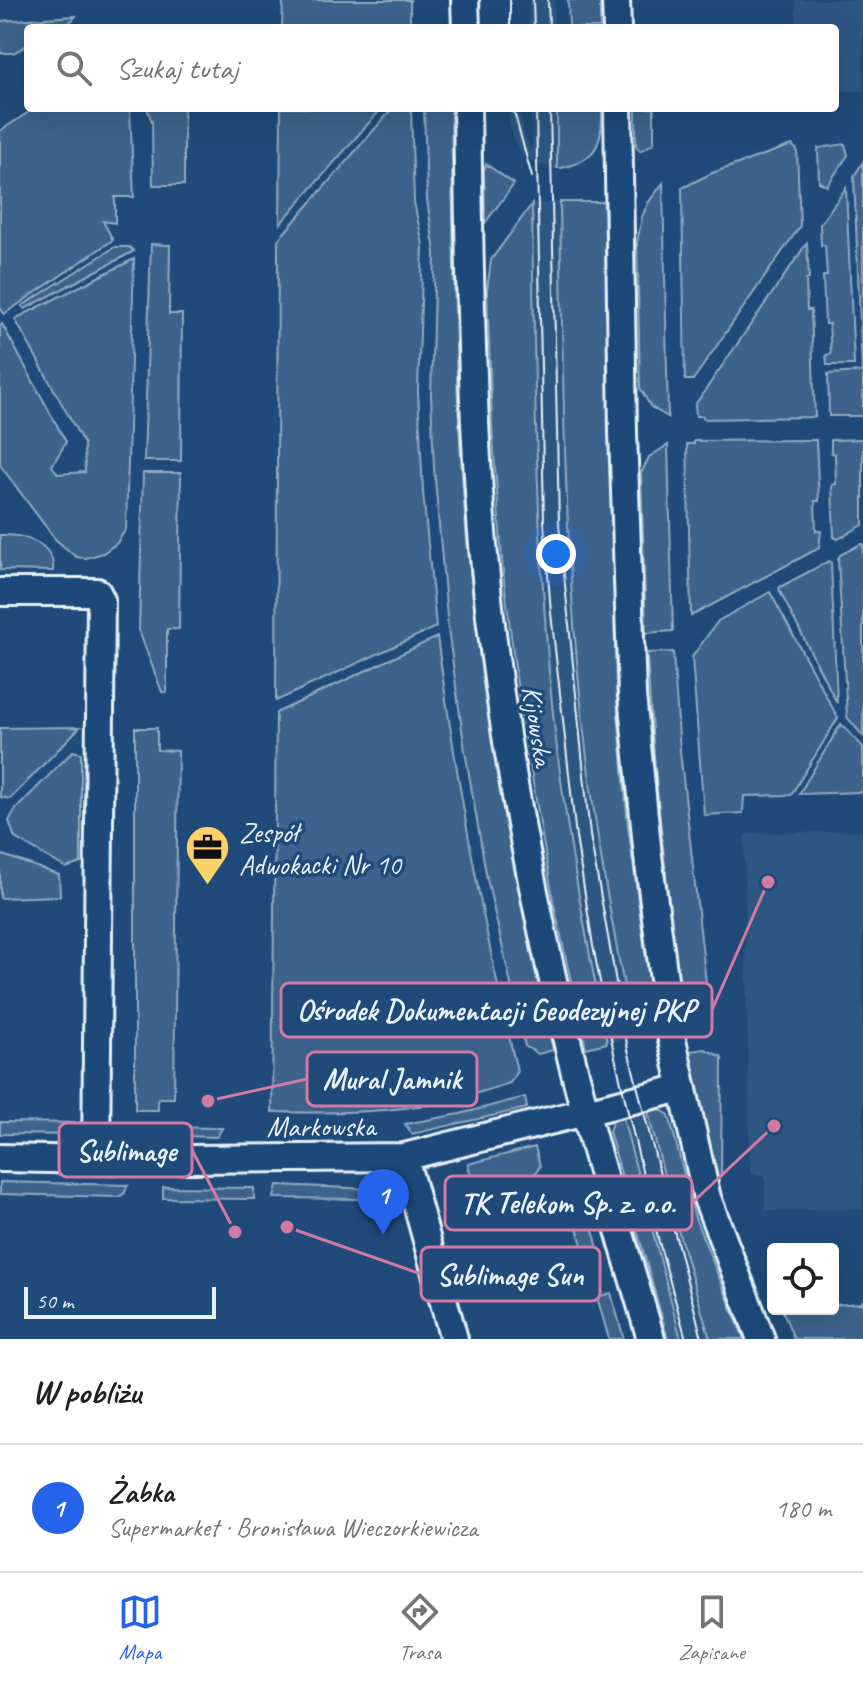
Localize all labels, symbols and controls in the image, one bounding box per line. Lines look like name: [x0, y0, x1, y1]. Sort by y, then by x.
search box: [24, 24, 839, 112]
icon: search: [52, 46, 96, 90]
text: Szukaj tutaj: [116, 49, 238, 87]
your location: [536, 534, 576, 574]
street label: Kijowska: [514, 683, 562, 771]
place label: Zespół Adwokacki Nr 10: [239, 815, 403, 882]
office icon: Zespół Adwokacki Nr 10: [184, 824, 232, 887]
callout: Ośrodek Dokumentacji Geodezyjnej PKP: [281, 983, 712, 1037]
text: Ośrodek Dokumentacji Geodezyjnej PKP: [297, 991, 700, 1029]
callout: Mural Jamnik: [307, 1052, 477, 1106]
text: Mural Jamnik: [323, 1060, 464, 1098]
street label: Markowska: [267, 1109, 378, 1144]
callout: Sublimage: [59, 1123, 192, 1177]
text: Sublimage: [76, 1132, 179, 1170]
pin: 1: [357, 1169, 409, 1235]
callout: TK Telekom Sp. z. o.o.: [445, 1176, 692, 1230]
text: TK Telekom Sp. z. o.o.: [460, 1184, 677, 1222]
map controls: [767, 1243, 839, 1315]
button: locate: [767, 1243, 839, 1315]
callout: Sublimage Sun: [421, 1247, 600, 1301]
text: Sublimage Sun: [436, 1256, 585, 1294]
scale bar: [24, 1283, 216, 1319]
text: 50 m: [36, 1287, 73, 1315]
text: W pobliżu: [32, 1370, 141, 1413]
text: Żabka: [108, 1473, 174, 1511]
text: 1: [52, 1492, 64, 1525]
text: 180 m: [775, 1492, 831, 1525]
text: Supermarket · Bronisława Wieczorkiewicza: [108, 1511, 478, 1544]
tab: Mapa: [118, 1590, 162, 1666]
tab: Trasa: [398, 1590, 442, 1666]
tab: Zapisane: [678, 1590, 745, 1666]

